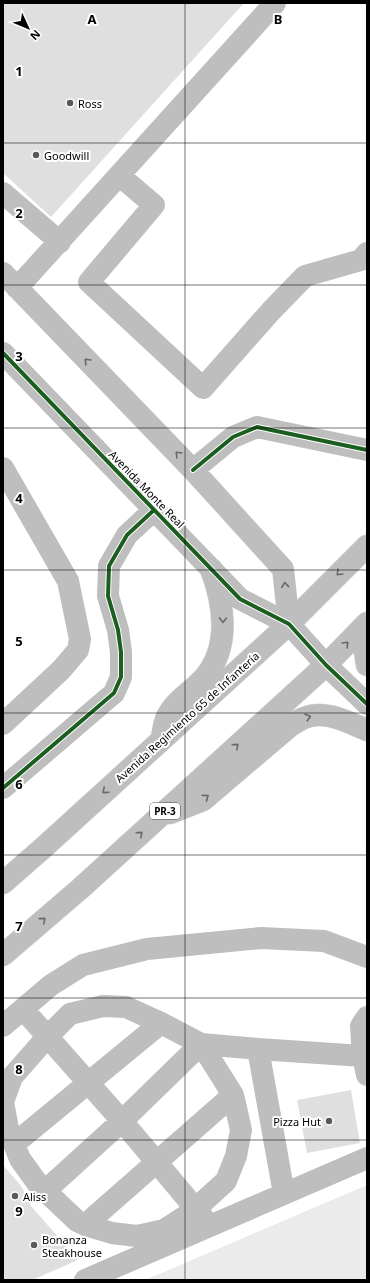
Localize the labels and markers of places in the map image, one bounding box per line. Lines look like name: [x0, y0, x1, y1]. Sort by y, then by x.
place label: Ross: [78, 96, 102, 111]
marker: Ross: [65, 98, 75, 108]
place label: Goodwill: [44, 148, 89, 163]
marker: Goodwill: [31, 150, 41, 160]
place label: Pizza Hut: [273, 1114, 321, 1129]
marker: Pizza Hut: [324, 1116, 334, 1126]
place label: Aliss: [23, 1189, 46, 1204]
marker: Aliss: [10, 1191, 20, 1201]
place label: Bonanza Steakhouse: [42, 1232, 102, 1260]
marker: Bonanza Steakhouse: [29, 1240, 39, 1250]

